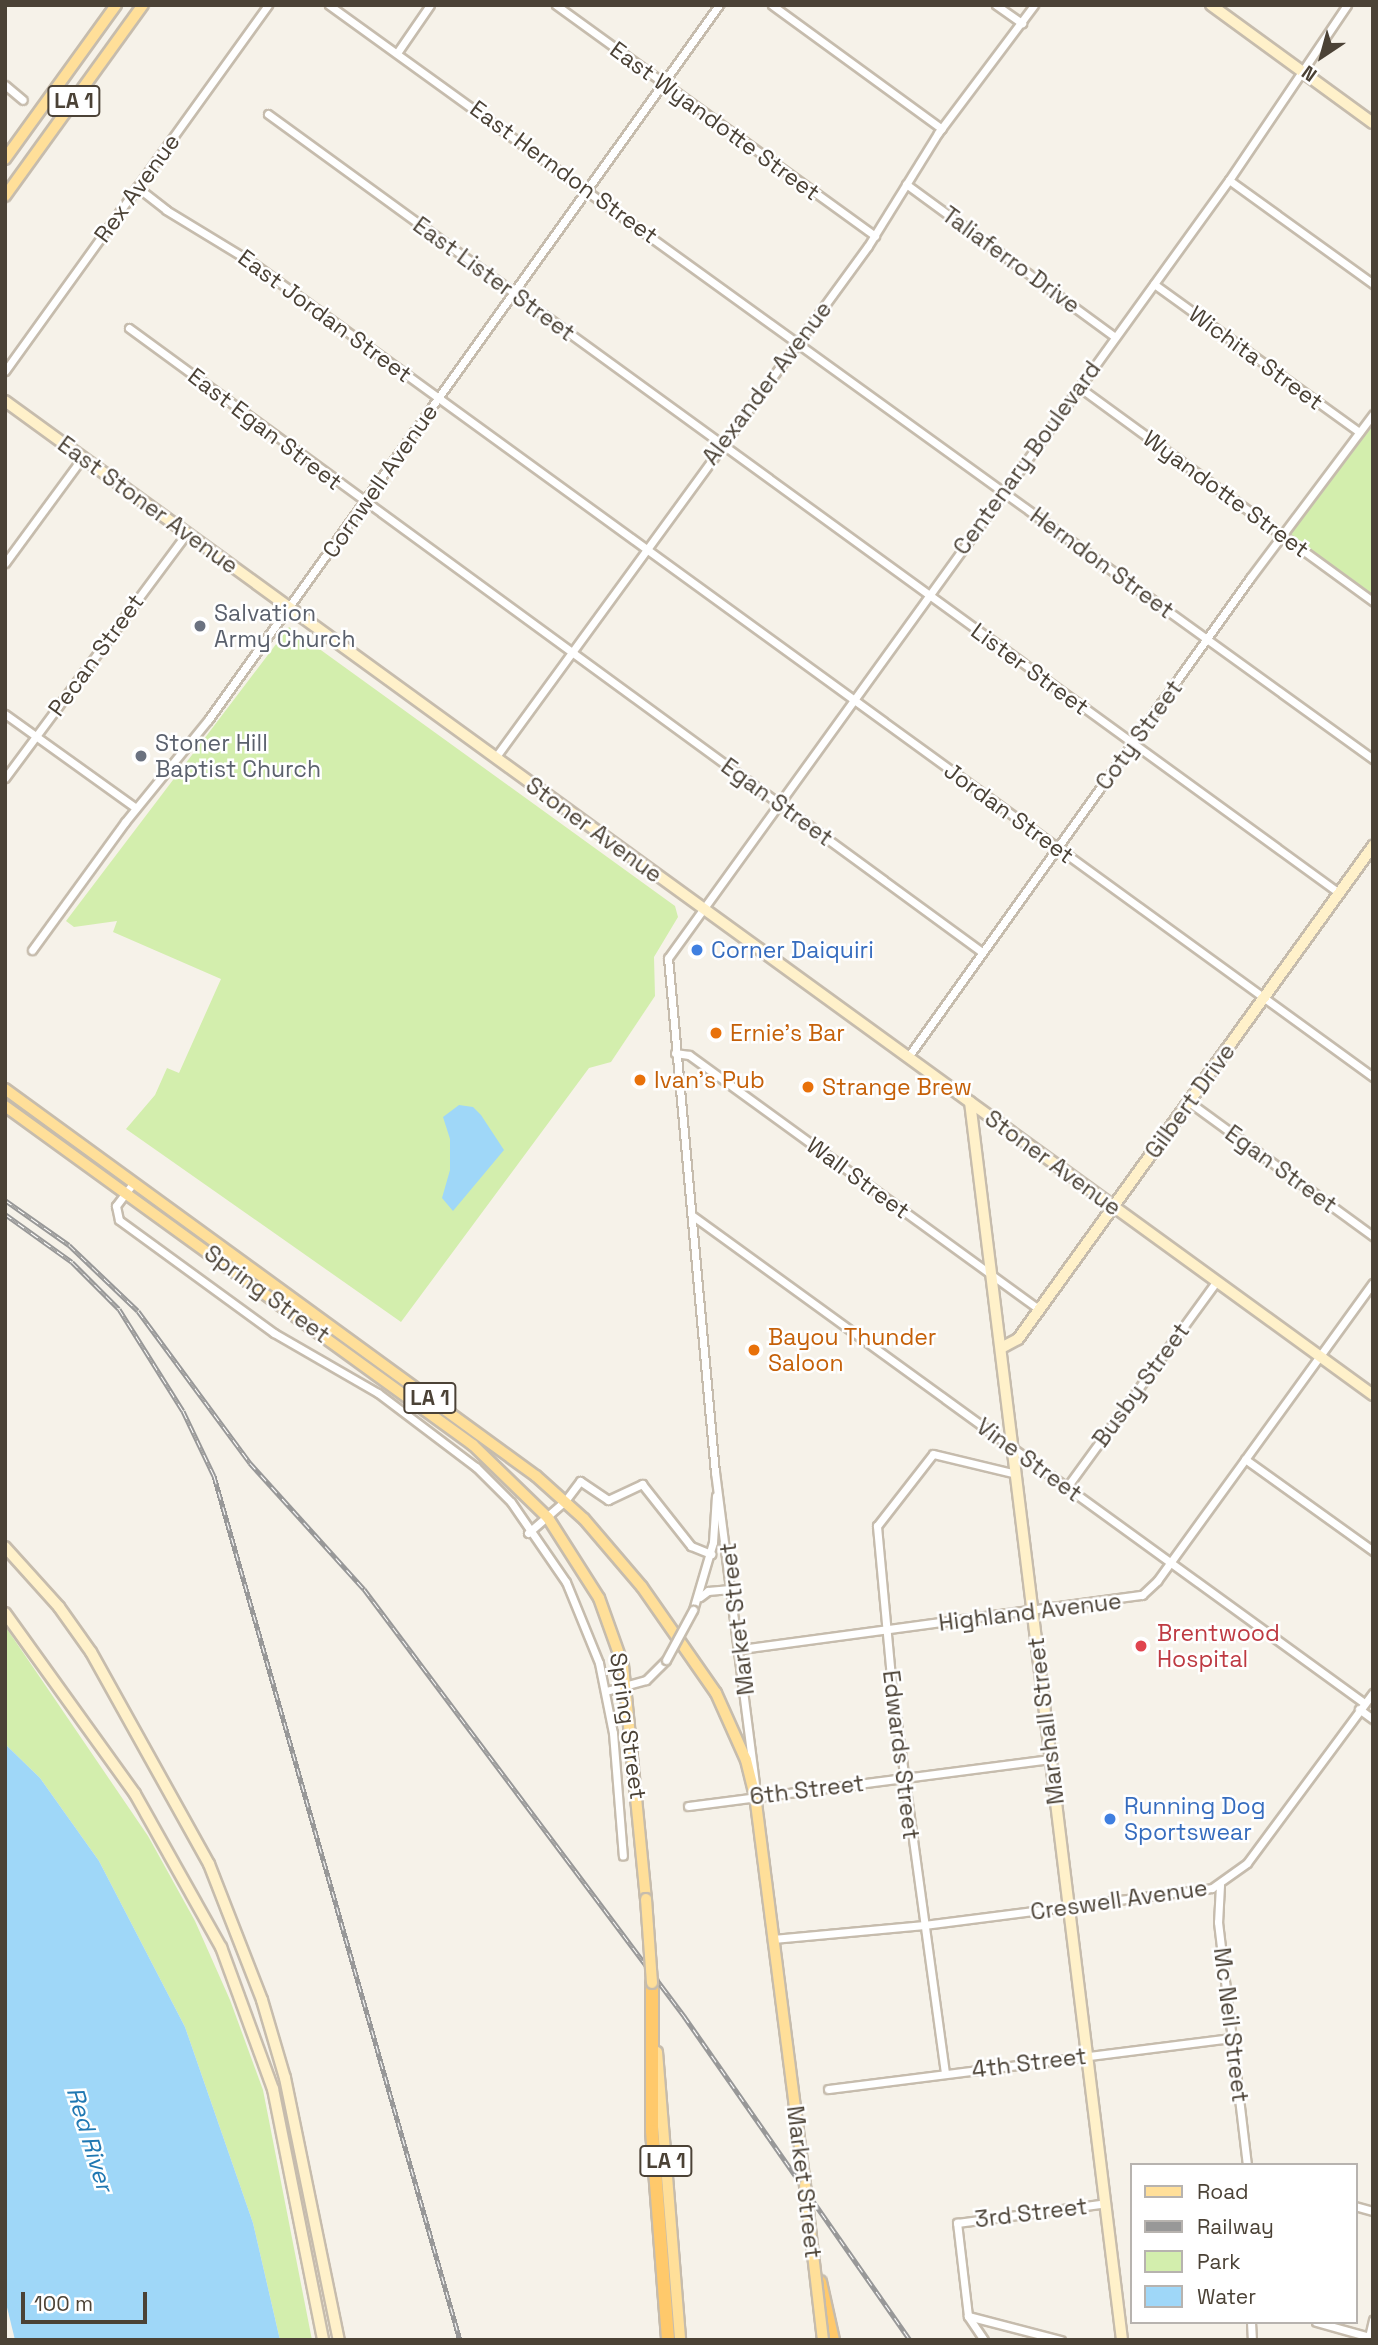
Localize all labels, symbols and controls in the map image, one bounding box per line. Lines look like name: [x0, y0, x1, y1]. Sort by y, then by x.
north arrow: [1287, 21, 1357, 91]
street label: East Wyandotte Street: [605, 36, 825, 206]
text: N: [1297, 60, 1322, 87]
road number: LA 1: [46, 84, 102, 119]
street label: East Herndon Street: [465, 95, 663, 249]
street label: Rex Avenue: [88, 128, 186, 248]
street label: Taliaferro Drive: [937, 201, 1085, 319]
street label: East Lister Street: [408, 211, 580, 347]
street label: East Jordan Street: [233, 244, 417, 388]
street label: Alexander Avenue: [696, 296, 838, 470]
street label: Wichita Street: [1183, 300, 1329, 416]
street label: Centenary Boulevard: [947, 356, 1107, 560]
street label: East Egan Street: [183, 362, 347, 496]
street label: Cornwell Avenue: [317, 399, 443, 563]
street label: Wyandotte Street: [1138, 425, 1314, 563]
street label: East Stoner Avenue: [52, 430, 244, 580]
street label: Herndon Street: [1025, 502, 1179, 624]
street label: Pecan Street: [42, 588, 150, 722]
place label: Salvation Army Church: [214, 599, 356, 653]
street label: Lister Street: [966, 617, 1094, 721]
marker: Salvation Army Church: [192, 618, 208, 634]
street label: Coty Street: [1090, 675, 1188, 795]
place label: Stoner Hill Baptist Church: [155, 729, 321, 783]
marker: Stoner Hill Baptist Church: [133, 748, 149, 764]
street label: Egan Street: [716, 752, 838, 852]
street label: Jordan Street: [939, 757, 1079, 869]
street label: Stoner Avenue: [520, 771, 668, 889]
place label: Corner Daiquiri: [711, 936, 874, 964]
marker: Corner Daiquiri: [689, 942, 705, 958]
place label: Ernie's Bar: [730, 1019, 845, 1047]
marker: Ernie's Bar: [708, 1025, 724, 1041]
street label: Gilbert Drive: [1139, 1038, 1241, 1164]
place label: Ivan's Pub: [654, 1066, 765, 1094]
marker: Ivan's Pub: [632, 1072, 648, 1088]
place label: Strange Brew: [822, 1073, 972, 1101]
marker: Strange Brew: [800, 1079, 816, 1095]
street label: Stoner Avenue: [979, 1104, 1127, 1222]
street label: Egan Street: [1220, 1119, 1342, 1219]
street label: Wall Street: [801, 1131, 915, 1225]
street label: Spring Street: [199, 1239, 335, 1349]
street label: Busby Street: [1087, 1318, 1195, 1452]
place label: Bayou Thunder Saloon: [768, 1323, 937, 1377]
marker: Bayou Thunder Saloon: [746, 1342, 762, 1358]
road number: LA 1: [402, 1380, 458, 1416]
street label: Vine Street: [971, 1412, 1087, 1508]
street label: Market Street: [714, 1541, 760, 1697]
street label: Highland Avenue: [937, 1587, 1123, 1637]
place label: Brentwood Hospital: [1157, 1619, 1280, 1673]
street label: Marshall Street: [1022, 1636, 1070, 1806]
marker: Brentwood Hospital: [1131, 1636, 1151, 1656]
street label: Spring Street: [604, 1651, 652, 1801]
street label: Edwards Street: [877, 1669, 925, 1841]
street label: 6th Street: [748, 1769, 866, 1811]
place label: Running Dog Sportswear: [1124, 1792, 1265, 1846]
marker: Running Dog Sportswear: [1102, 1811, 1118, 1827]
street label: Creswell Avenue: [1029, 1874, 1209, 1926]
street label: Mc Neil Street: [1208, 1946, 1254, 2104]
street label: 4th Street: [970, 2042, 1088, 2084]
water label: Red River: [60, 2083, 120, 2195]
street label: Market Street: [781, 2104, 827, 2260]
road number: LA 1: [638, 2144, 694, 2178]
legend: [1130, 2163, 1357, 2324]
text: Road: [1197, 2178, 1249, 2205]
street label: 3rd Street: [973, 2192, 1089, 2234]
text: Railway: [1197, 2213, 1274, 2240]
text: Park: [1197, 2248, 1241, 2275]
scale bar: [24, 2278, 150, 2322]
text: Water: [1197, 2283, 1256, 2310]
text: 100 m: [34, 2290, 93, 2317]

